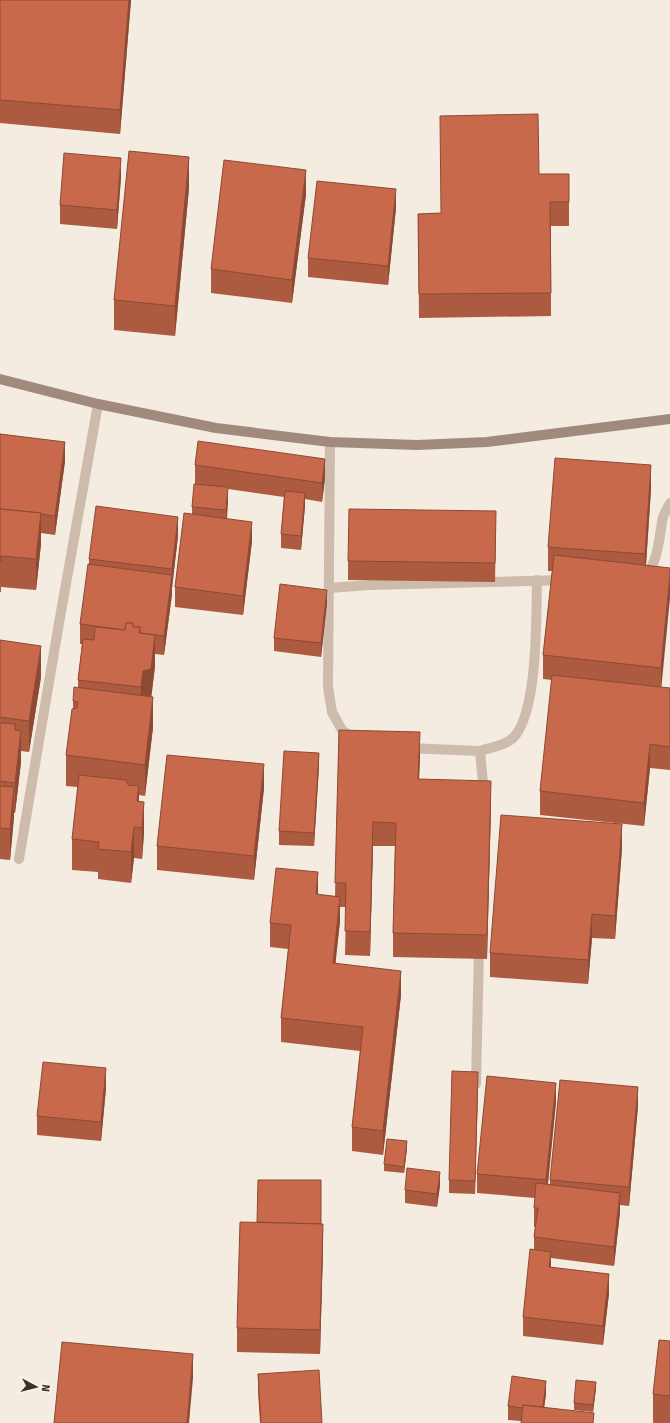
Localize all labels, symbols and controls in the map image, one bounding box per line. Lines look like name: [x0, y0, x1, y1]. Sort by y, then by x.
north arrow: [16, 1367, 56, 1407]
text: N: [39, 1384, 52, 1393]

